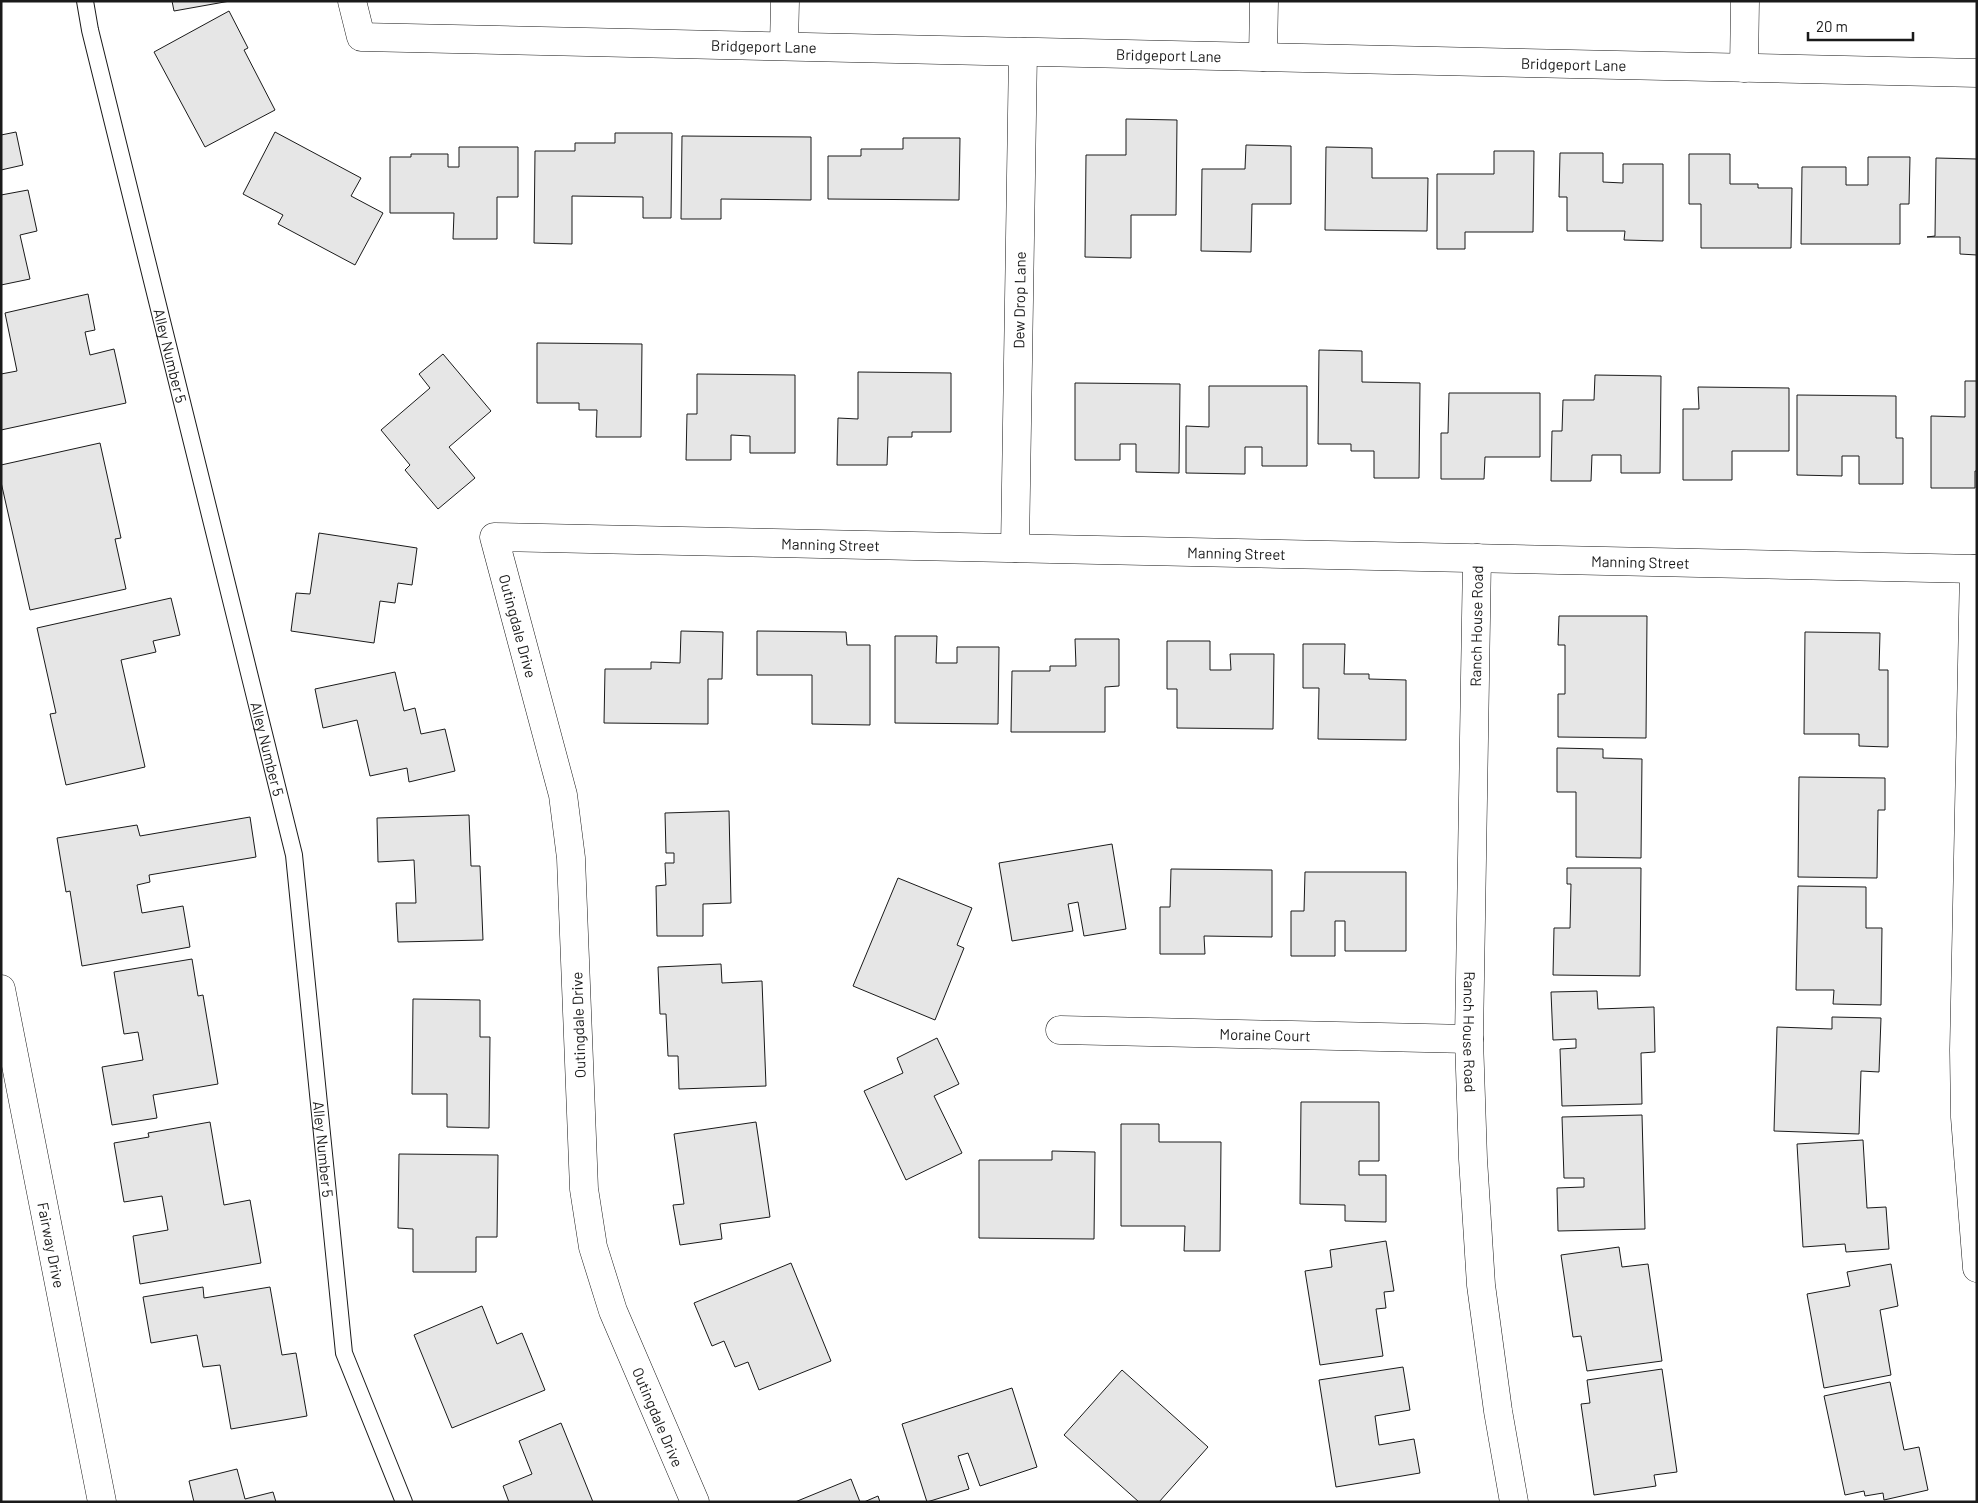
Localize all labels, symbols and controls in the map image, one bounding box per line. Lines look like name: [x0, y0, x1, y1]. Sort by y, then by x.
scale bar: [1808, 10, 1913, 42]
text: 20 m: [1816, 17, 1848, 35]
street label: Bridgeport Lane: [711, 36, 817, 56]
street label: Bridgeport Lane: [1116, 45, 1222, 65]
street label: Bridgeport Lane: [1521, 54, 1627, 74]
street label: Dew Drop Lane: [1009, 251, 1029, 349]
street label: Alley Number 5: [150, 307, 191, 405]
street label: Manning Street: [781, 534, 880, 554]
street label: Manning Street: [1187, 543, 1286, 563]
street label: Manning Street: [1591, 552, 1690, 572]
street label: Ranch House Road: [1466, 565, 1486, 687]
street label: Outingdale Drive: [496, 572, 540, 680]
street label: Alley Number 5: [247, 700, 288, 798]
street label: Outingdale Drive: [567, 971, 589, 1079]
street label: Ranch House Road: [1460, 971, 1480, 1093]
street label: Moraine Court: [1219, 1025, 1311, 1045]
street label: Alley Number 5: [310, 1100, 337, 1198]
street label: Fairway Drive: [34, 1201, 69, 1290]
street label: Outingdale Drive: [629, 1364, 687, 1470]

